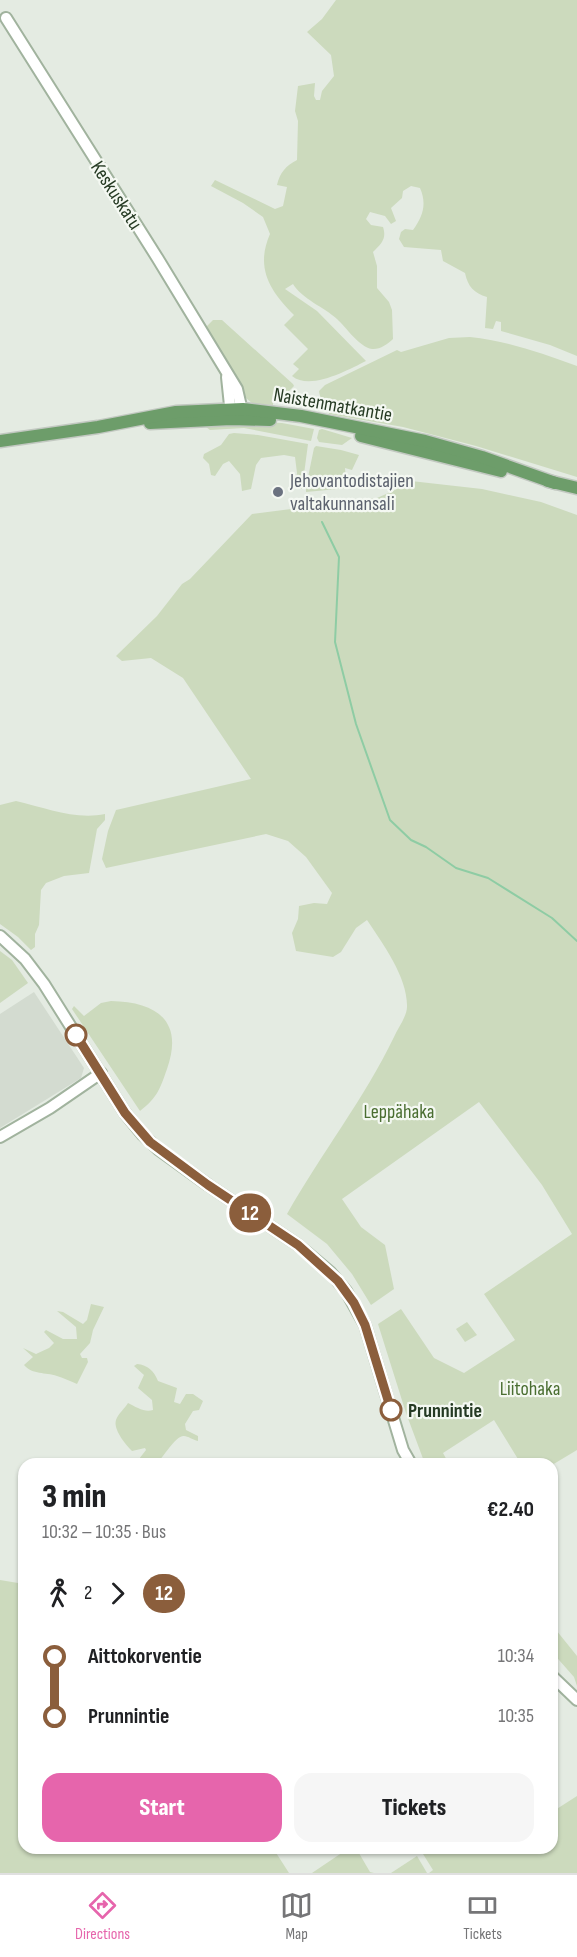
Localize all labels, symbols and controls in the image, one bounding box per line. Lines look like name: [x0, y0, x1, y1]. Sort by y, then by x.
street label: Keskuskatu: [85, 157, 147, 234]
street label: Naistenmatkantie: [272, 383, 394, 427]
place label: Jehovantodistajien valtakunnansali: [289, 469, 414, 516]
marker: Jehovantodistajien valtakunnansali: [271, 485, 285, 499]
unlabelled marker: [65, 1024, 87, 1046]
park label: Leppähaka: [363, 1100, 435, 1124]
line badge: 12: [223, 1194, 277, 1232]
text: 12: [241, 1201, 259, 1226]
park label: Liitohaka: [500, 1377, 560, 1401]
marker: Prunnintie: [380, 1399, 402, 1421]
place label: Prunnintie: [408, 1399, 482, 1423]
text: 3 min: [42, 1477, 106, 1517]
text: €2.40: [487, 1496, 534, 1523]
text: 10:32 – 10:35 · Bus: [42, 1520, 166, 1544]
icon: walk: [42, 1577, 75, 1610]
icon: forward: [101, 1577, 134, 1610]
text: 2: [84, 1581, 92, 1605]
text: 12: [155, 1581, 173, 1606]
text: Aittokorventie: [88, 1643, 202, 1670]
text: 10:34: [498, 1644, 534, 1668]
text: Prunnintie: [88, 1703, 169, 1730]
text: 10:35: [498, 1704, 534, 1728]
button: Start: [42, 1773, 282, 1842]
button: Tickets: [294, 1773, 534, 1842]
tab: Directions: [75, 1889, 130, 1944]
tab: Map: [280, 1889, 313, 1944]
tab: Tickets: [463, 1889, 502, 1944]

